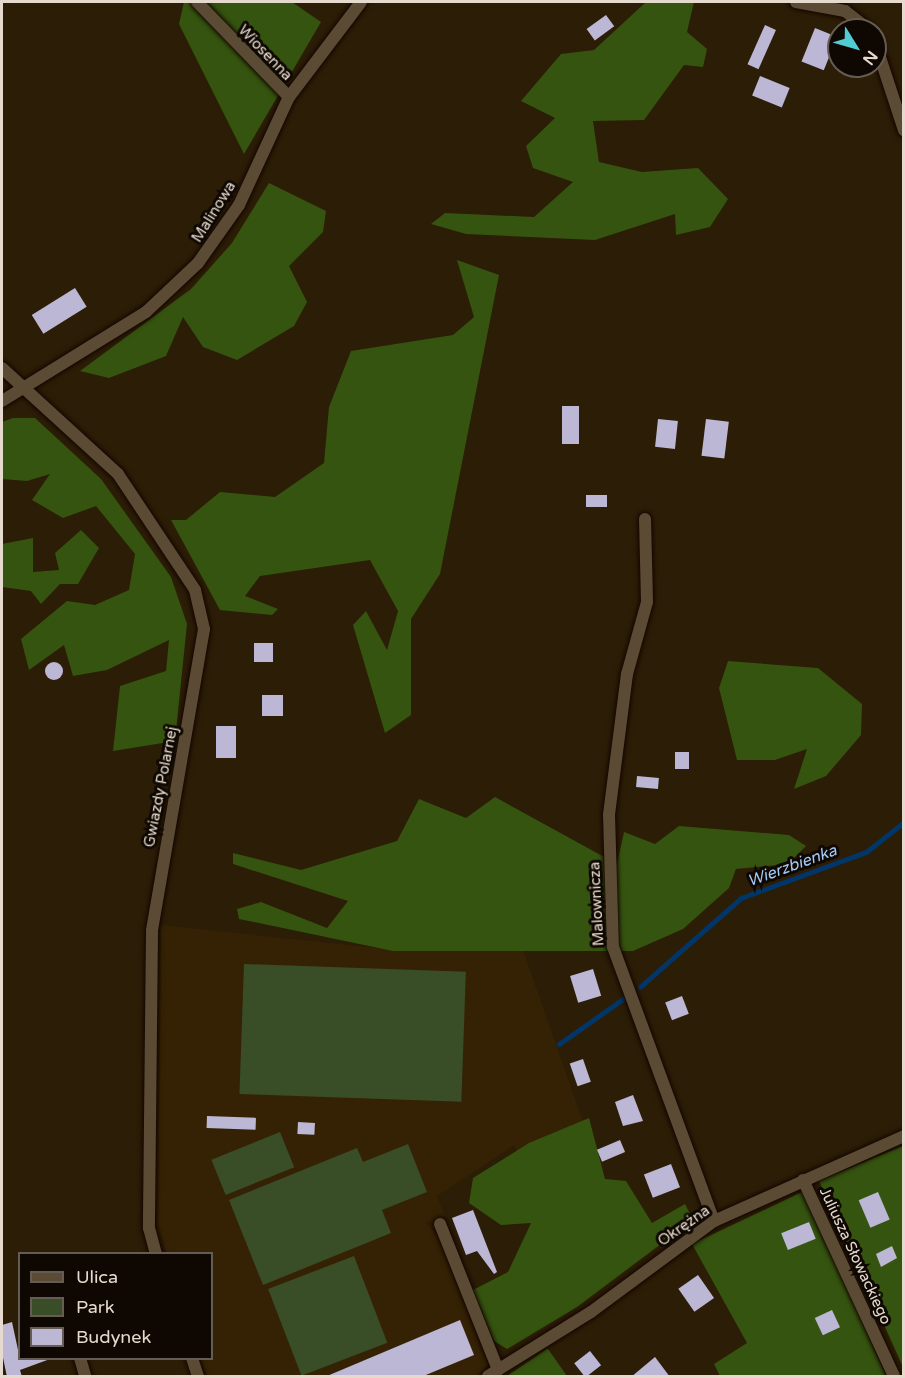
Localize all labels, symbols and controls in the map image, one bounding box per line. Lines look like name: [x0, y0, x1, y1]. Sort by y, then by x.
north arrow: [827, 18, 887, 78]
street label: Wiosenna: [234, 21, 296, 85]
text: N: [858, 46, 882, 69]
street label: Malinowa: [188, 178, 240, 246]
street label: Gwiazdy Polarnej: [140, 725, 182, 849]
water label: Wierzbienka: [745, 841, 839, 891]
street label: Malownicza: [586, 861, 608, 947]
street label: Juliusza Słowackiego: [815, 1185, 895, 1327]
street label: Okrężna: [655, 1202, 713, 1250]
legend: [18, 1252, 213, 1360]
text: Ulica: [76, 1266, 118, 1288]
text: Park: [76, 1296, 114, 1318]
text: Budynek: [76, 1326, 151, 1348]

